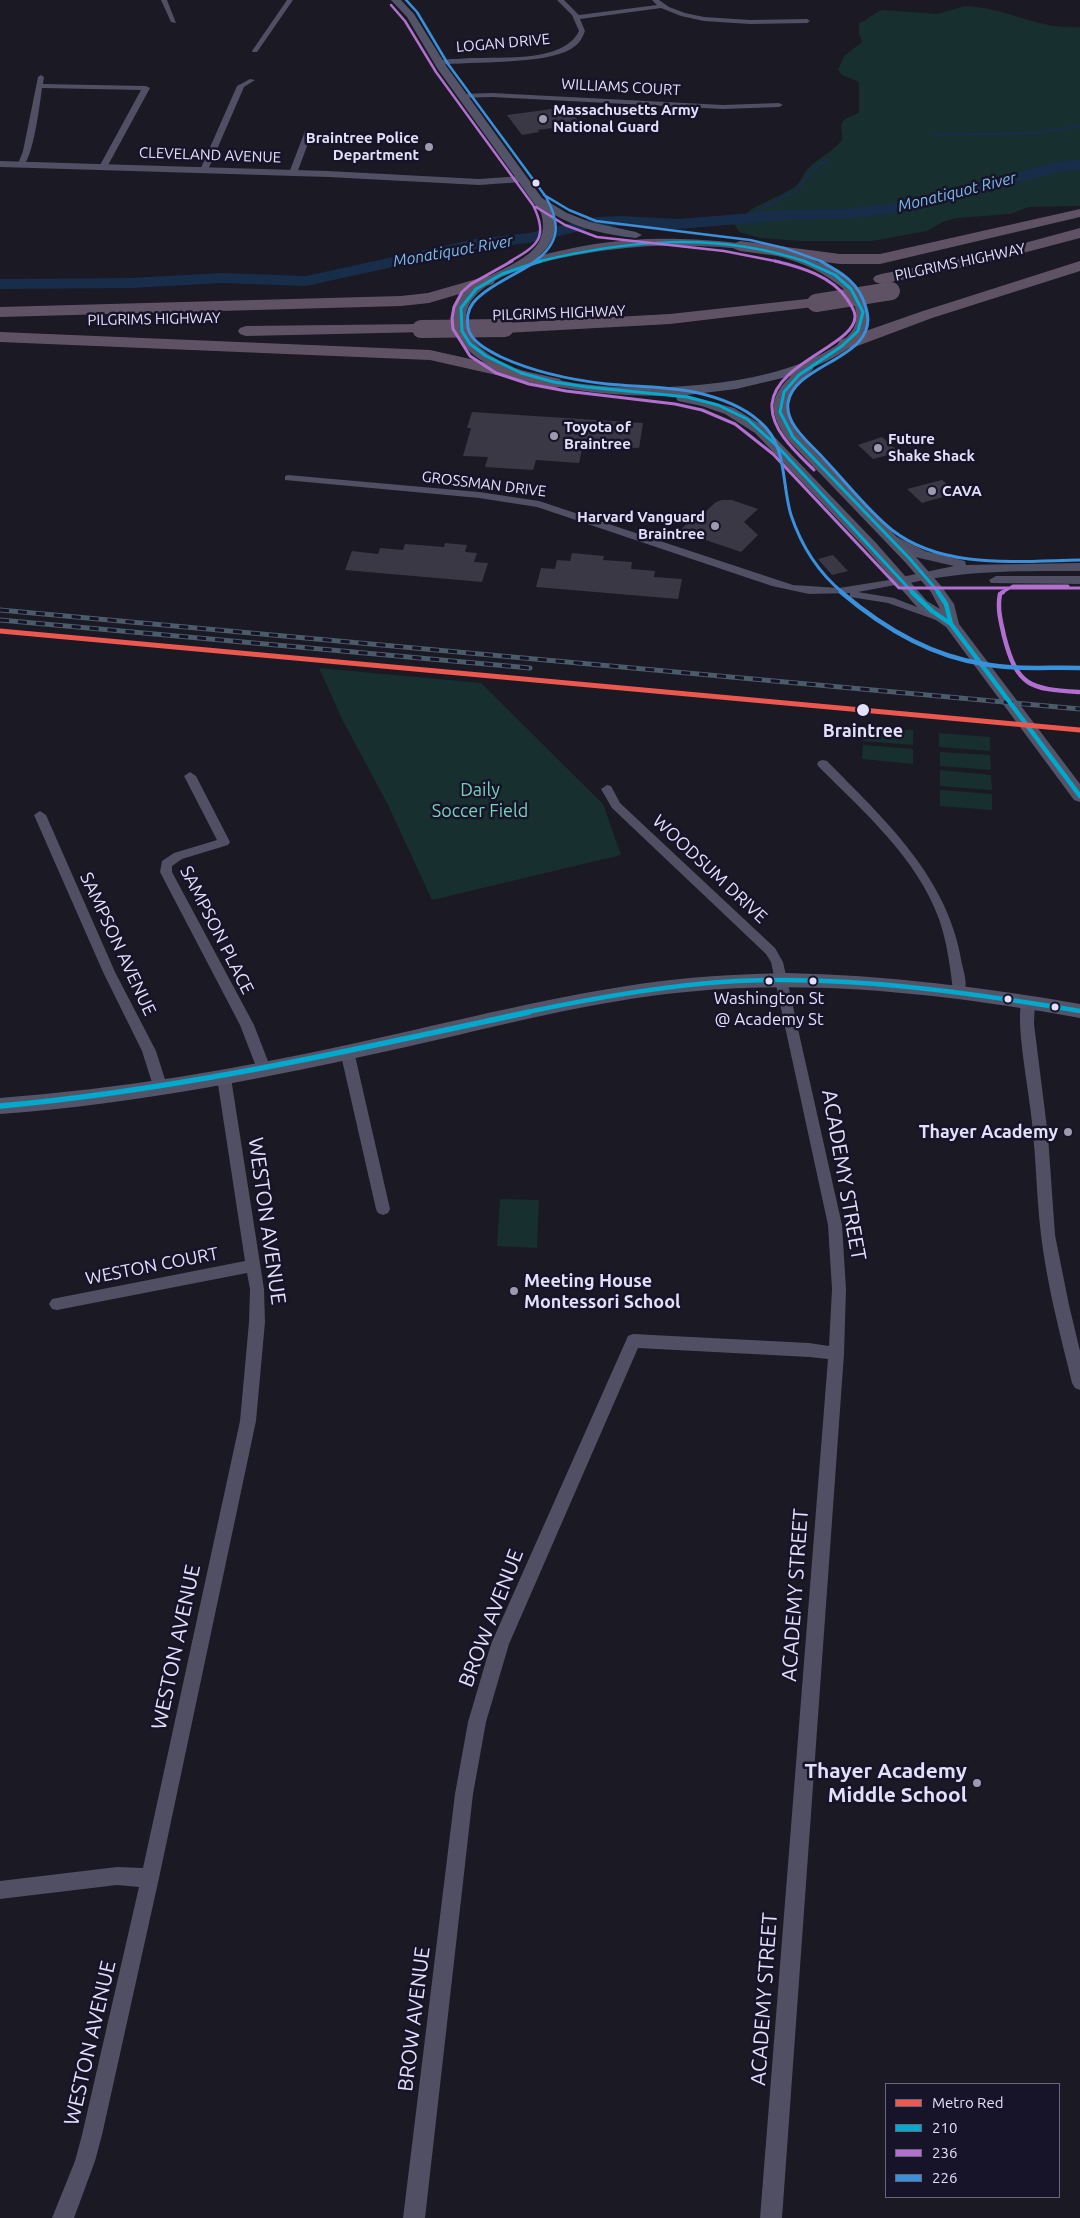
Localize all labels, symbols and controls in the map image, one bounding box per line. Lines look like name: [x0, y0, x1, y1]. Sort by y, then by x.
street label: LOGAN DRIVE: [455, 30, 551, 56]
street label: WILLIAMS COURT: [561, 75, 681, 99]
place label: Massachusetts Army National Guard: [553, 101, 699, 136]
marker: Massachusetts Army National Guard: [537, 113, 549, 125]
place label: Braintree Police Department: [306, 129, 419, 164]
marker: Braintree Police Department: [423, 141, 435, 153]
street label: CLEVELAND AVENUE: [139, 144, 281, 166]
water label: Monatiquot River: [896, 168, 1018, 216]
unlabelled marker: [531, 178, 541, 188]
water label: Monatiquot River: [391, 231, 515, 271]
street label: PILGRIMS HIGHWAY: [893, 239, 1027, 285]
street label: PILGRIMS HIGHWAY: [492, 302, 626, 324]
street label: PILGRIMS HIGHWAY: [87, 309, 221, 329]
place label: Toyota of Braintree: [564, 418, 631, 453]
marker: Toyota of Braintree: [548, 430, 560, 442]
place label: Future Shake Shack: [888, 430, 975, 465]
marker: Future Shake Shack: [872, 442, 884, 454]
street label: GROSSMAN DRIVE: [421, 467, 547, 501]
place label: CAVA: [942, 482, 982, 500]
marker: CAVA: [926, 485, 938, 497]
place label: Harvard Vanguard Braintree: [577, 508, 705, 543]
marker: Harvard Vanguard Braintree: [709, 520, 721, 532]
marker: Braintree: [855, 702, 871, 718]
place label: Braintree: [823, 720, 903, 742]
park label: Daily Soccer Field: [432, 779, 528, 822]
street label: WOODSUM DRIVE: [648, 810, 772, 928]
street label: SAMPSON PLACE: [175, 862, 259, 998]
street label: SAMPSON AVENUE: [75, 869, 161, 1019]
marker: Washington St @ Academy St: [764, 976, 774, 986]
unlabelled marker: [808, 976, 818, 986]
place label: Washington St @ Academy St: [714, 988, 824, 1028]
unlabelled marker: [1003, 994, 1013, 1004]
unlabelled marker: [1050, 1002, 1060, 1012]
street label: ACADEMY STREET: [817, 1088, 871, 1262]
place label: Thayer Academy: [919, 1121, 1058, 1143]
marker: Thayer Academy: [1062, 1126, 1074, 1138]
street label: WESTON AVENUE: [243, 1136, 291, 1306]
street label: WESTON COURT: [84, 1243, 220, 1289]
place label: Meeting House Montessori School: [524, 1270, 680, 1312]
marker: Meeting House Montessori School: [508, 1285, 520, 1297]
street label: ACADEMY STREET: [776, 1508, 814, 1682]
street label: BROW AVENUE: [453, 1545, 529, 1691]
street label: WESTON AVENUE: [146, 1562, 206, 1732]
place label: Thayer Academy Middle School: [804, 1758, 967, 1808]
marker: Thayer Academy Middle School: [971, 1777, 983, 1789]
street label: ACADEMY STREET: [745, 1912, 783, 2086]
street label: BROW AVENUE: [393, 1945, 435, 2093]
street label: WESTON AVENUE: [59, 1958, 121, 2128]
legend: [885, 2083, 1060, 2198]
text: Metro Red: [932, 2094, 1003, 2111]
text: 210: [932, 2119, 957, 2136]
text: 236: [932, 2144, 957, 2161]
text: 226: [932, 2169, 957, 2186]

